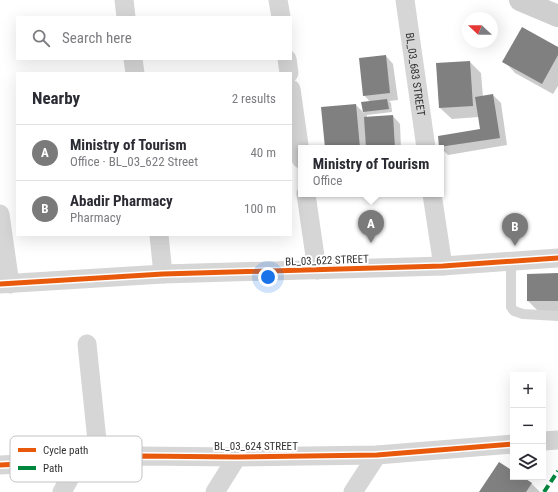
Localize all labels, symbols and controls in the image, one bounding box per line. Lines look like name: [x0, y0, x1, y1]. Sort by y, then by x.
north arrow: [462, 12, 498, 48]
search box: [16, 16, 292, 60]
icon: search: [30, 27, 52, 49]
text: Search here: [62, 29, 132, 47]
street label: BL_03_683 STREET: [403, 32, 427, 117]
text: Nearby: [32, 88, 80, 108]
text: 2 results: [232, 91, 276, 106]
text: Ministry of Tourism: [70, 136, 187, 154]
text: A: [41, 145, 49, 160]
text: 40 m: [250, 145, 276, 160]
popup: [298, 145, 444, 197]
text: Office · BL_03_622 Street: [70, 154, 198, 169]
text: Ministry of Tourism: [313, 155, 429, 173]
text: Office: [313, 173, 342, 188]
text: Abadir Pharmacy: [70, 192, 173, 210]
text: B: [41, 201, 49, 216]
text: 100 m: [244, 201, 276, 216]
text: Pharmacy: [70, 210, 121, 225]
pin: A: [358, 210, 384, 243]
pin: B: [502, 213, 528, 246]
street label: BL_03_622 STREET: [285, 253, 369, 268]
your location: [258, 267, 278, 287]
map controls: [510, 372, 546, 480]
button: +: [510, 372, 546, 408]
button: −: [510, 408, 546, 444]
legend: [10, 436, 142, 482]
street label: BL_03_624 STREET: [214, 440, 298, 453]
text: Cycle path: [43, 444, 88, 457]
button: layers: [510, 444, 546, 480]
text: Path: [43, 462, 63, 475]

